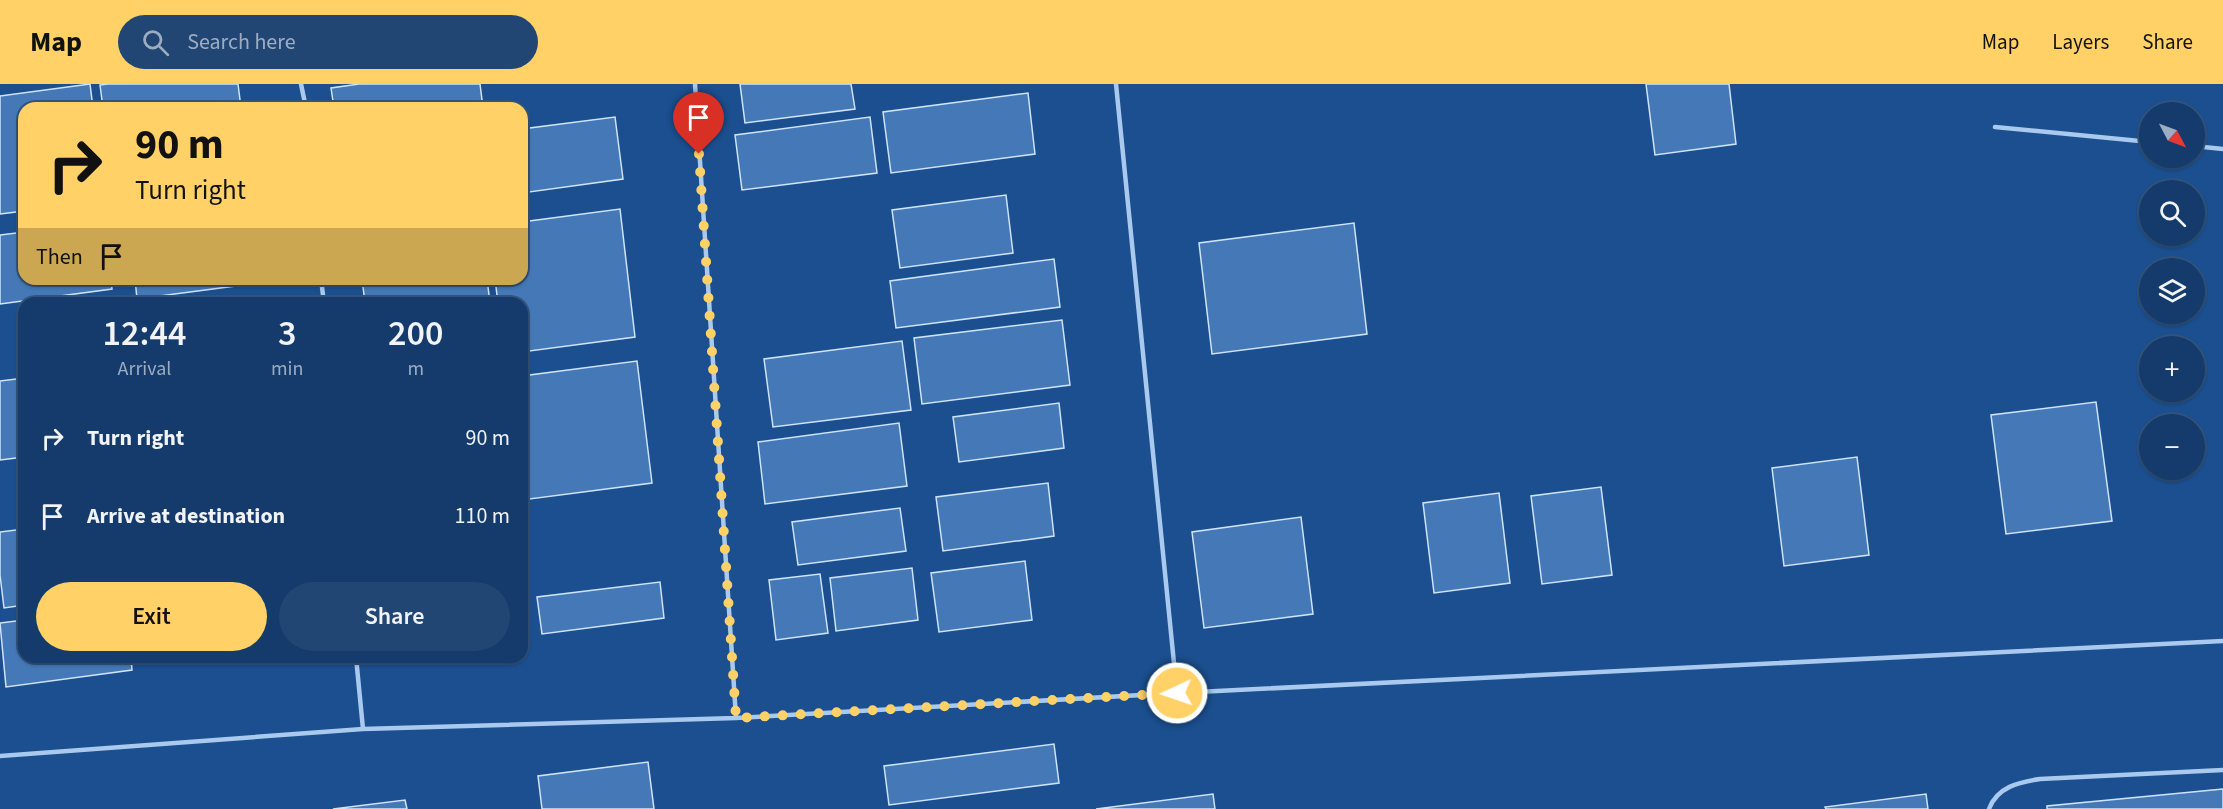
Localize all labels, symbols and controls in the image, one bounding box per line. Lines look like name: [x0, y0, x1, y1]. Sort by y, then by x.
search box: [118, 15, 538, 69]
text: Map: [30, 22, 82, 62]
icon: search: [139, 26, 172, 59]
text: Search here: [187, 26, 296, 58]
text: Map: [1982, 27, 2019, 57]
text: Layers: [2052, 27, 2109, 57]
text: Share: [2142, 27, 2193, 57]
pin: [673, 92, 724, 154]
icon: arrive: [682, 101, 715, 134]
north arrow: [2139, 102, 2205, 168]
map controls: [2139, 102, 2205, 480]
text: 90 m: [135, 115, 224, 175]
icon: right: [36, 126, 114, 204]
text: Turn right: [135, 171, 246, 210]
button: search: [2139, 180, 2205, 246]
icon: arrive: [95, 240, 128, 273]
text: Then: [36, 241, 83, 273]
button: layers: [2139, 258, 2205, 324]
text: 12:44: [103, 308, 186, 359]
text: 3: [278, 308, 296, 359]
text: 200: [388, 308, 443, 359]
button: +: [2139, 336, 2205, 402]
text: Arrival: [118, 355, 171, 383]
text: min: [271, 355, 303, 383]
text: m: [407, 355, 424, 383]
button: −: [2139, 414, 2205, 480]
icon: right: [36, 422, 69, 455]
text: Turn right: [87, 422, 184, 454]
text: 90 m: [465, 422, 510, 454]
icon: arrive: [36, 500, 69, 533]
text: Arrive at destination: [87, 500, 285, 532]
text: 110 m: [455, 500, 510, 532]
button: Exit: [36, 582, 267, 651]
button: Share: [279, 582, 510, 651]
position arrow: [1145, 661, 1209, 725]

